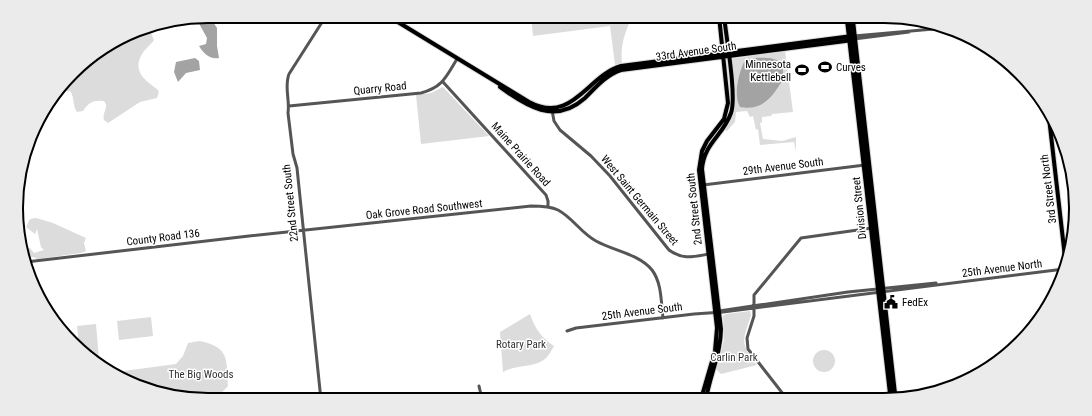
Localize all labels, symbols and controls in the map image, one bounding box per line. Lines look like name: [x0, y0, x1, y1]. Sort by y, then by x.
street label: 33rd Avenue South: [655, 39, 737, 64]
place label: Minnesota Kettlebell: [745, 58, 791, 84]
sports icon: Curves: [817, 59, 833, 75]
place label: Curves: [836, 61, 866, 74]
sports icon: Minnesota Kettlebell: [794, 62, 810, 78]
street label: Quarry Road: [353, 79, 407, 98]
street label: Maine Prairie Road: [488, 120, 553, 189]
street label: West Saint Germain Street: [598, 153, 681, 248]
street label: 3rd Street North: [1038, 154, 1059, 224]
street label: 29th Avenue South: [742, 155, 824, 178]
street label: 22nd Street South: [280, 164, 301, 242]
street label: 2nd Street South: [684, 172, 705, 246]
street label: Division Street: [850, 176, 869, 240]
street label: Oak Grove Road Southwest: [365, 197, 483, 222]
street label: County Road 136: [126, 227, 200, 248]
street label: 25th Avenue North: [961, 257, 1043, 280]
public building icon: FedEx: [883, 294, 899, 310]
place label: FedEx: [902, 296, 928, 309]
street label: 25th Avenue South: [601, 300, 683, 323]
park label: Rotary Park: [496, 338, 546, 351]
park label: Carlin Park: [710, 351, 758, 364]
park label: The Big Woods: [169, 368, 233, 381]

